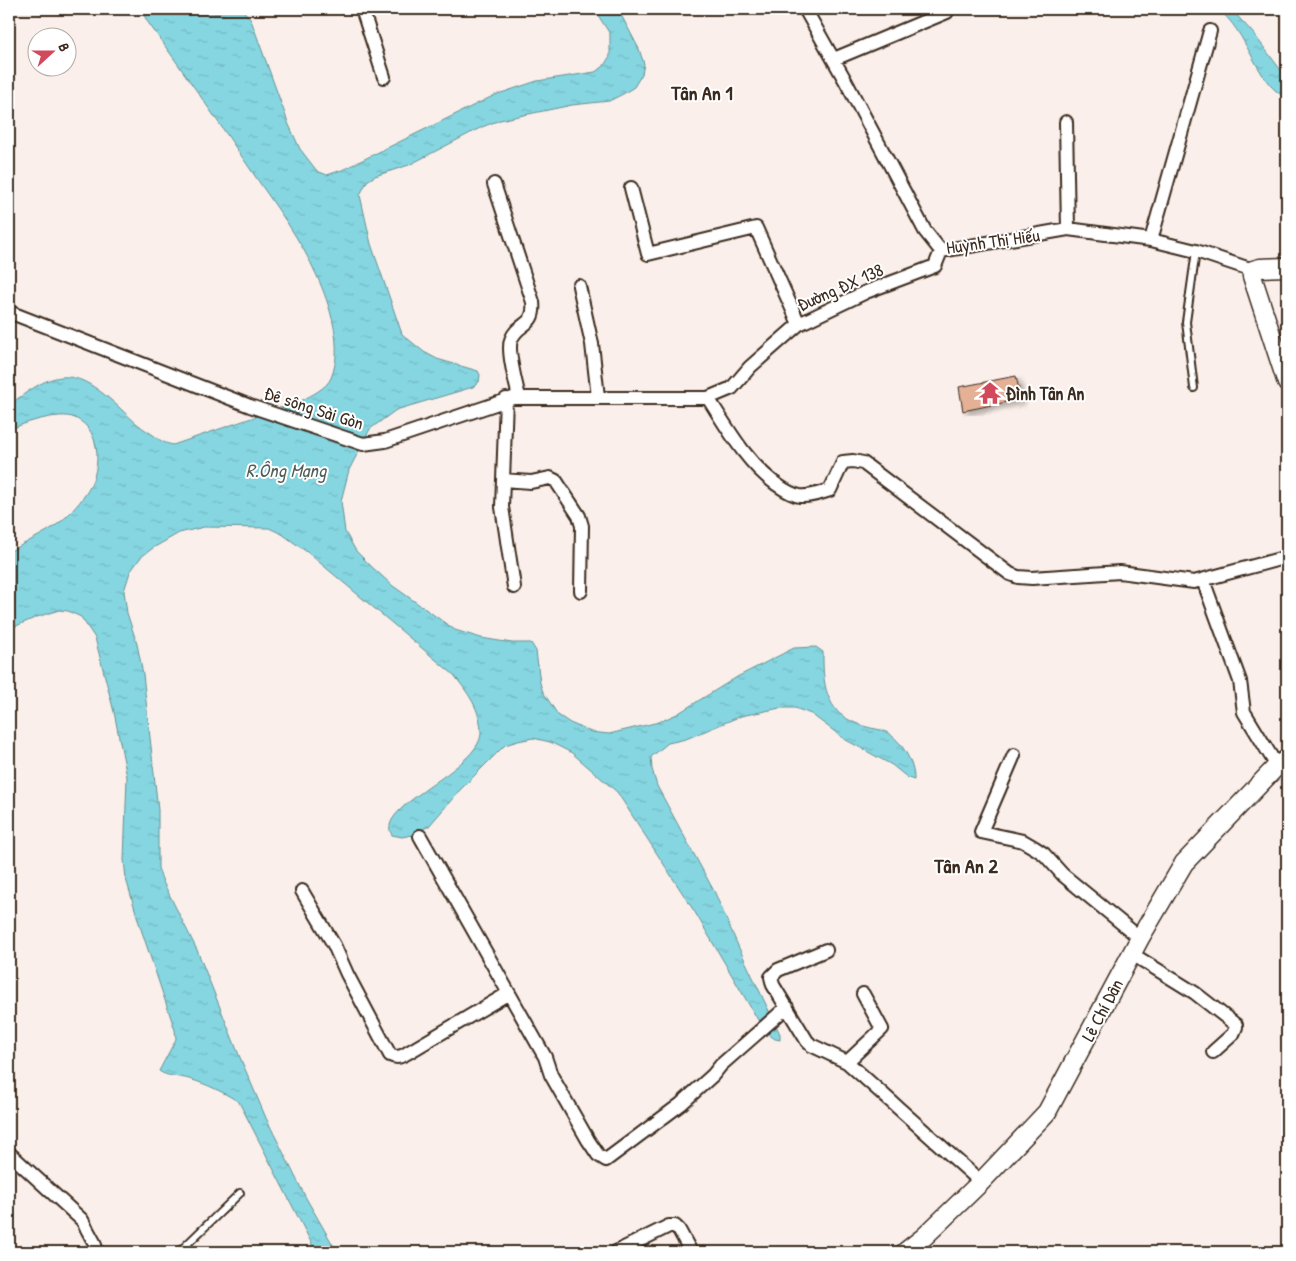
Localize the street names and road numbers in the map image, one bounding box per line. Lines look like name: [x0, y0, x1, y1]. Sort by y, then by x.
street label: Huỳnh Thị Hiếu: [945, 222, 1041, 260]
street label: Đường ĐX 138: [793, 257, 887, 317]
street label: Đê sông Sài Gòn: [261, 380, 367, 436]
street label: Lê Chí Dân: [1075, 974, 1129, 1046]

